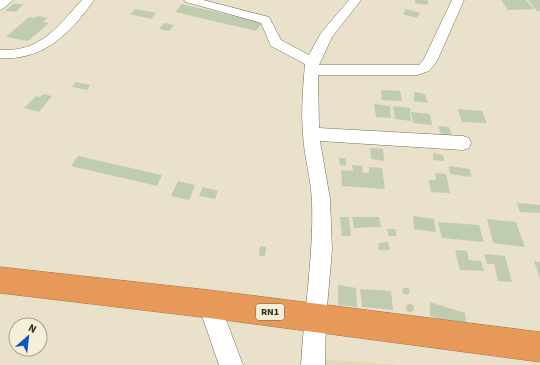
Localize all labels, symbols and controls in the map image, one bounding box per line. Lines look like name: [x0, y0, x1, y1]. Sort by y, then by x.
road number: RN1: [256, 304, 284, 320]
north arrow: [8, 317, 48, 357]
text: N: [26, 320, 39, 337]

